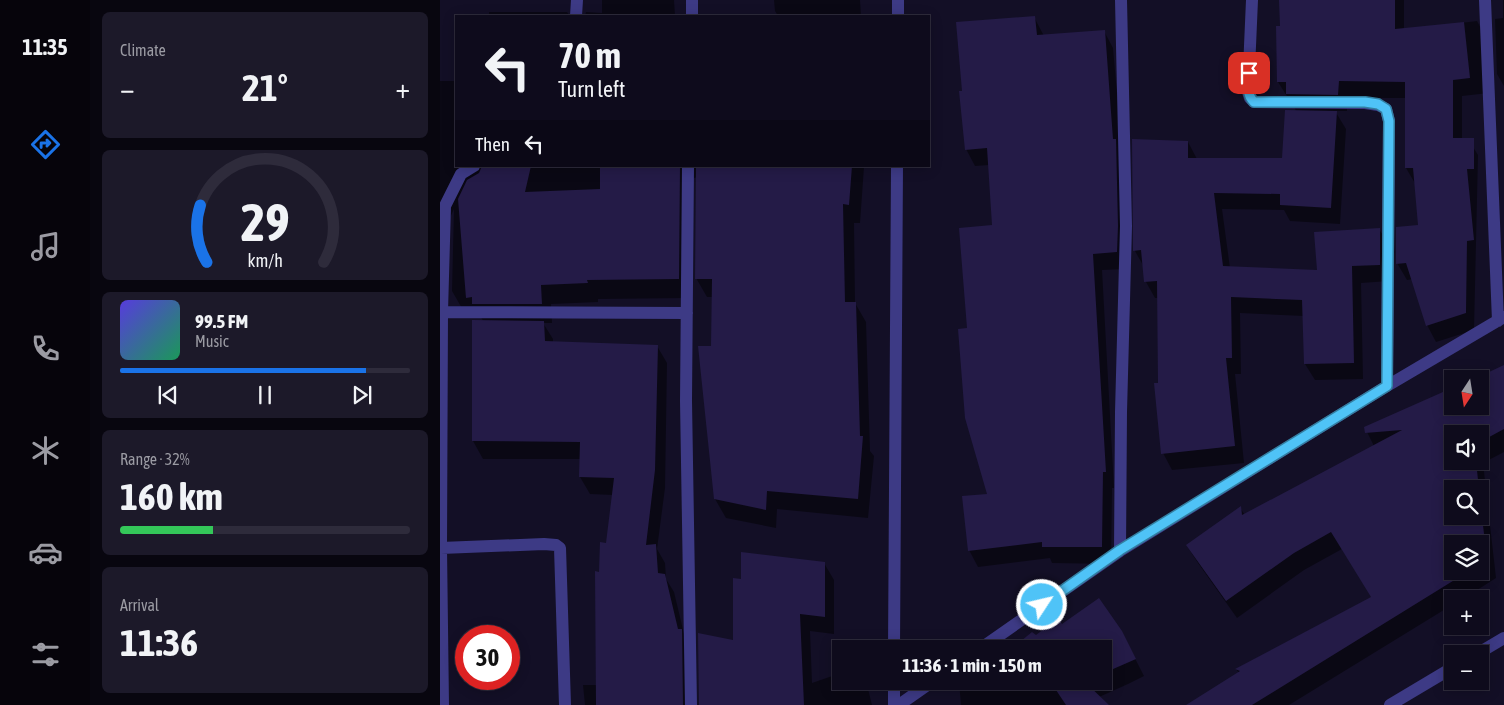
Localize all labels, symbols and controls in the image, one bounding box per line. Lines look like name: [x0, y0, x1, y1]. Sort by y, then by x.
text: 11:35: [22, 34, 68, 60]
icon: left: [475, 35, 540, 100]
text: 70 m: [558, 35, 621, 75]
text: Climate: [120, 41, 166, 59]
pin: [1228, 52, 1270, 94]
icon: arrive: [1235, 59, 1263, 87]
text: 21°: [242, 66, 288, 109]
text: −: [120, 72, 135, 104]
text: +: [395, 72, 410, 104]
text: Turn left: [558, 76, 625, 102]
icon: directions: [28, 127, 63, 162]
icon: left: [520, 130, 548, 158]
text: Then: [475, 133, 510, 155]
text: 29: [241, 192, 289, 252]
icon: music: [28, 229, 63, 264]
text: km/h: [247, 250, 283, 271]
text: 99.5 FM: [195, 310, 248, 332]
icon: phone: [28, 331, 63, 366]
text: Music: [195, 332, 229, 350]
north arrow: [1444, 370, 1489, 415]
map controls: [1444, 370, 1489, 690]
icon: previous: [154, 381, 182, 409]
icon: pause: [251, 381, 279, 409]
icon: next: [348, 381, 376, 409]
button: sound: [1444, 425, 1489, 470]
icon: climate: [28, 433, 63, 468]
text: Range · 32%: [120, 450, 190, 468]
text: 160 km: [120, 475, 223, 518]
button: search: [1444, 480, 1489, 525]
icon: car: [28, 535, 63, 570]
button: layers: [1444, 535, 1489, 580]
position arrow: [1015, 578, 1067, 630]
button: +: [1444, 590, 1489, 635]
text: Arrival: [120, 596, 159, 614]
text: 11:36: [120, 621, 198, 664]
speed limit sign: 30: [455, 625, 520, 690]
icon: filters: [28, 637, 63, 672]
button: −: [1444, 645, 1489, 690]
text: 11:36 · 1 min · 150 m: [902, 654, 1042, 676]

